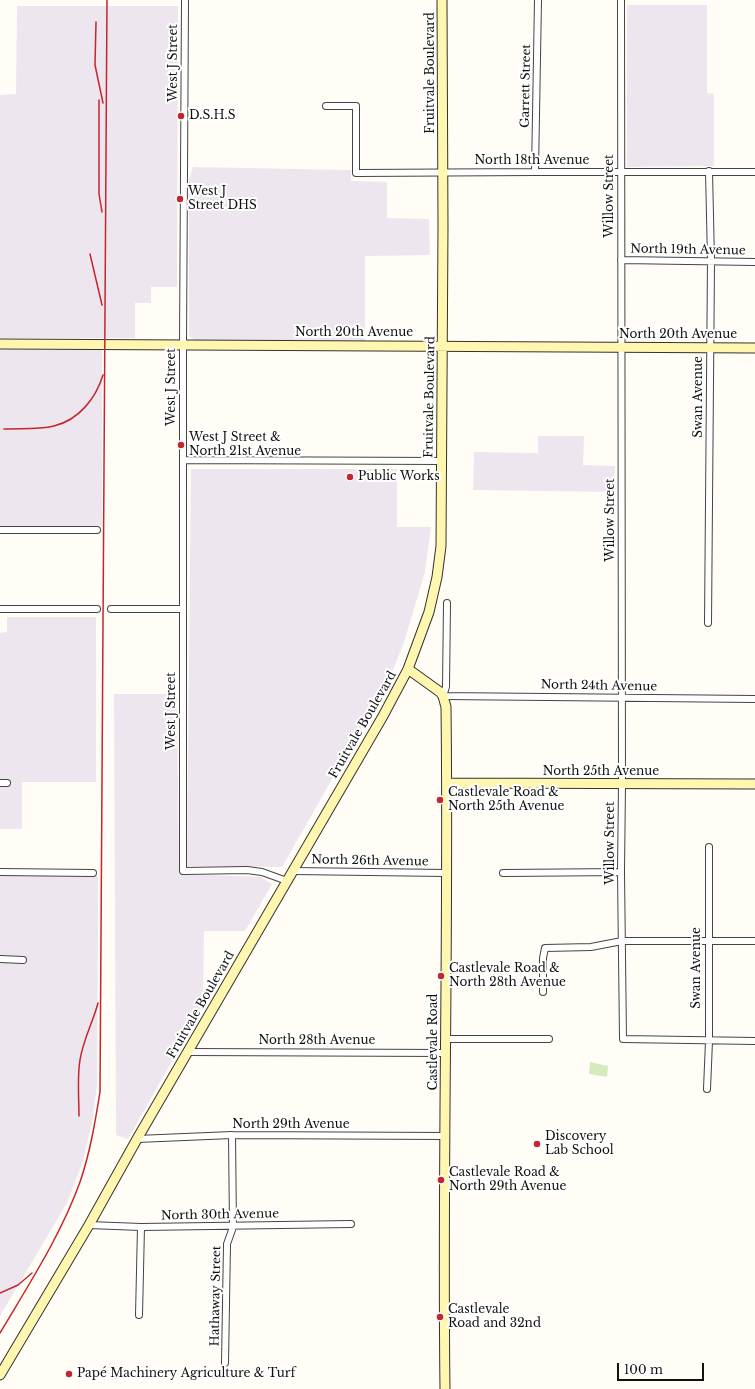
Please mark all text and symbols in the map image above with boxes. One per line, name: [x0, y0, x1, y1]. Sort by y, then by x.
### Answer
street label: Fruitvale Boulevard: [424, 12, 438, 134]
street label: West J Street: [167, 24, 181, 102]
street label: Garrett Street: [518, 44, 534, 128]
place label: D.S.H.S: [189, 109, 235, 123]
marker: D.S.H.S: [176, 111, 186, 121]
street label: North 18th Avenue: [475, 154, 589, 168]
street label: Willow Street: [603, 154, 617, 238]
place label: West J Street DHS: [188, 185, 257, 213]
marker: West J Street DHS: [175, 194, 185, 204]
street label: North 19th Avenue: [630, 242, 746, 258]
street label: North 20th Avenue: [295, 326, 413, 340]
street label: North 20th Avenue: [619, 328, 737, 342]
street label: Fruitvale Boulevard: [422, 336, 438, 458]
street label: West J Street: [165, 348, 179, 426]
street label: Swan Avenue: [692, 356, 706, 438]
place label: West J Street & North 21st Avenue: [189, 431, 301, 459]
marker: West J Street & North 21st Avenue: [176, 440, 186, 450]
place label: Public Works: [358, 470, 440, 484]
marker: Public Works: [345, 472, 355, 482]
street label: Willow Street: [604, 478, 618, 562]
street label: Fruitvale Boulevard: [326, 669, 400, 781]
street label: West J Street: [165, 672, 179, 750]
street label: North 24th Avenue: [541, 678, 657, 694]
street label: North 25th Avenue: [543, 765, 659, 779]
place label: Castlevale Road & North 25th Avenue: [448, 786, 564, 814]
marker: Castlevale Road & North 25th Avenue: [435, 795, 445, 805]
street label: Willow Street: [604, 801, 618, 885]
street label: North 26th Avenue: [311, 853, 429, 869]
street label: Swan Avenue: [690, 927, 704, 1009]
street label: Fruitvale Boulevard: [164, 949, 238, 1061]
place label: Castlevale Road & North 28th Avenue: [449, 962, 566, 990]
marker: Castlevale Road & North 28th Avenue: [436, 971, 446, 981]
street label: Castlevale Road: [427, 994, 441, 1090]
street label: North 28th Avenue: [259, 1034, 375, 1048]
street label: North 29th Avenue: [232, 1118, 350, 1132]
place label: Discovery Lab School: [545, 1130, 614, 1158]
marker: Discovery Lab School: [532, 1139, 542, 1149]
place label: Castlevale Road & North 29th Avenue: [449, 1166, 566, 1194]
marker: Castlevale Road & North 29th Avenue: [436, 1175, 446, 1185]
street label: North 30th Avenue: [161, 1207, 279, 1223]
street label: Hathaway Street: [208, 1246, 224, 1346]
place label: Castlevale Road and 32nd: [448, 1303, 541, 1331]
marker: Castlevale Road and 32nd: [435, 1312, 445, 1322]
scale bar: [619, 1355, 706, 1381]
text: 100 m: [624, 1362, 663, 1377]
place label: Papé Machinery Agriculture & Turf: [77, 1367, 295, 1381]
marker: Papé Machinery Agriculture & Turf: [64, 1369, 74, 1379]

